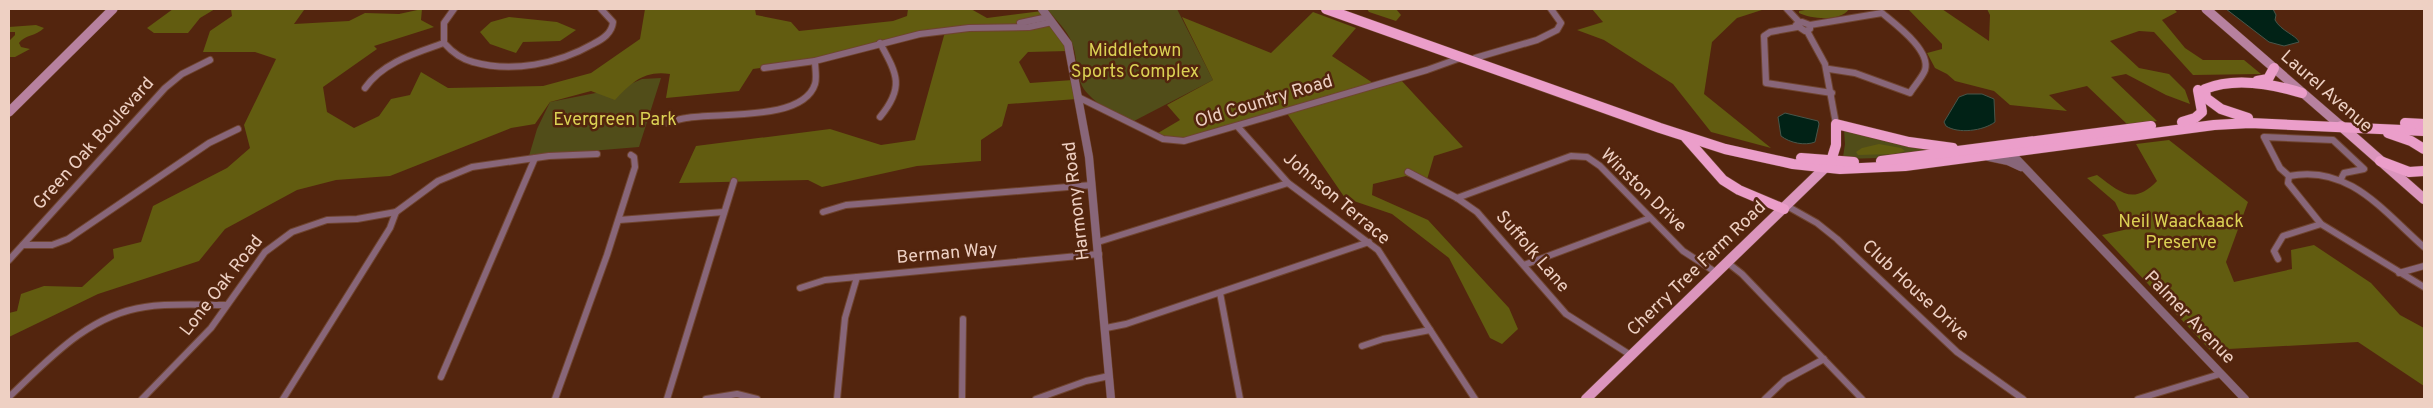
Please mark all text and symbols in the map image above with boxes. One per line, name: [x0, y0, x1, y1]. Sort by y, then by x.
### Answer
park label: Middletown Sports Complex: [1071, 40, 1199, 84]
street label: Laurel Avenue: [2275, 46, 2377, 138]
street label: Old Country Road: [1192, 70, 1336, 134]
street label: Green Oak Boulevard: [28, 73, 160, 215]
park label: Evergreen Park: [553, 109, 677, 132]
street label: Harmony Road: [1058, 140, 1096, 262]
street label: Winston Drive: [1595, 144, 1691, 238]
street label: Johnson Terrace: [1278, 147, 1394, 251]
street label: Cherry Tree Farm Road: [1623, 197, 1771, 341]
street label: Suffolk Lane: [1490, 206, 1574, 298]
park label: Neil Waackaack Preserve: [2118, 211, 2244, 255]
street label: Lone Oak Road: [175, 231, 269, 341]
street label: Club House Drive: [1857, 235, 1973, 347]
street label: Berman Way: [895, 238, 999, 270]
street label: Palmer Avenue: [2139, 266, 2239, 370]

